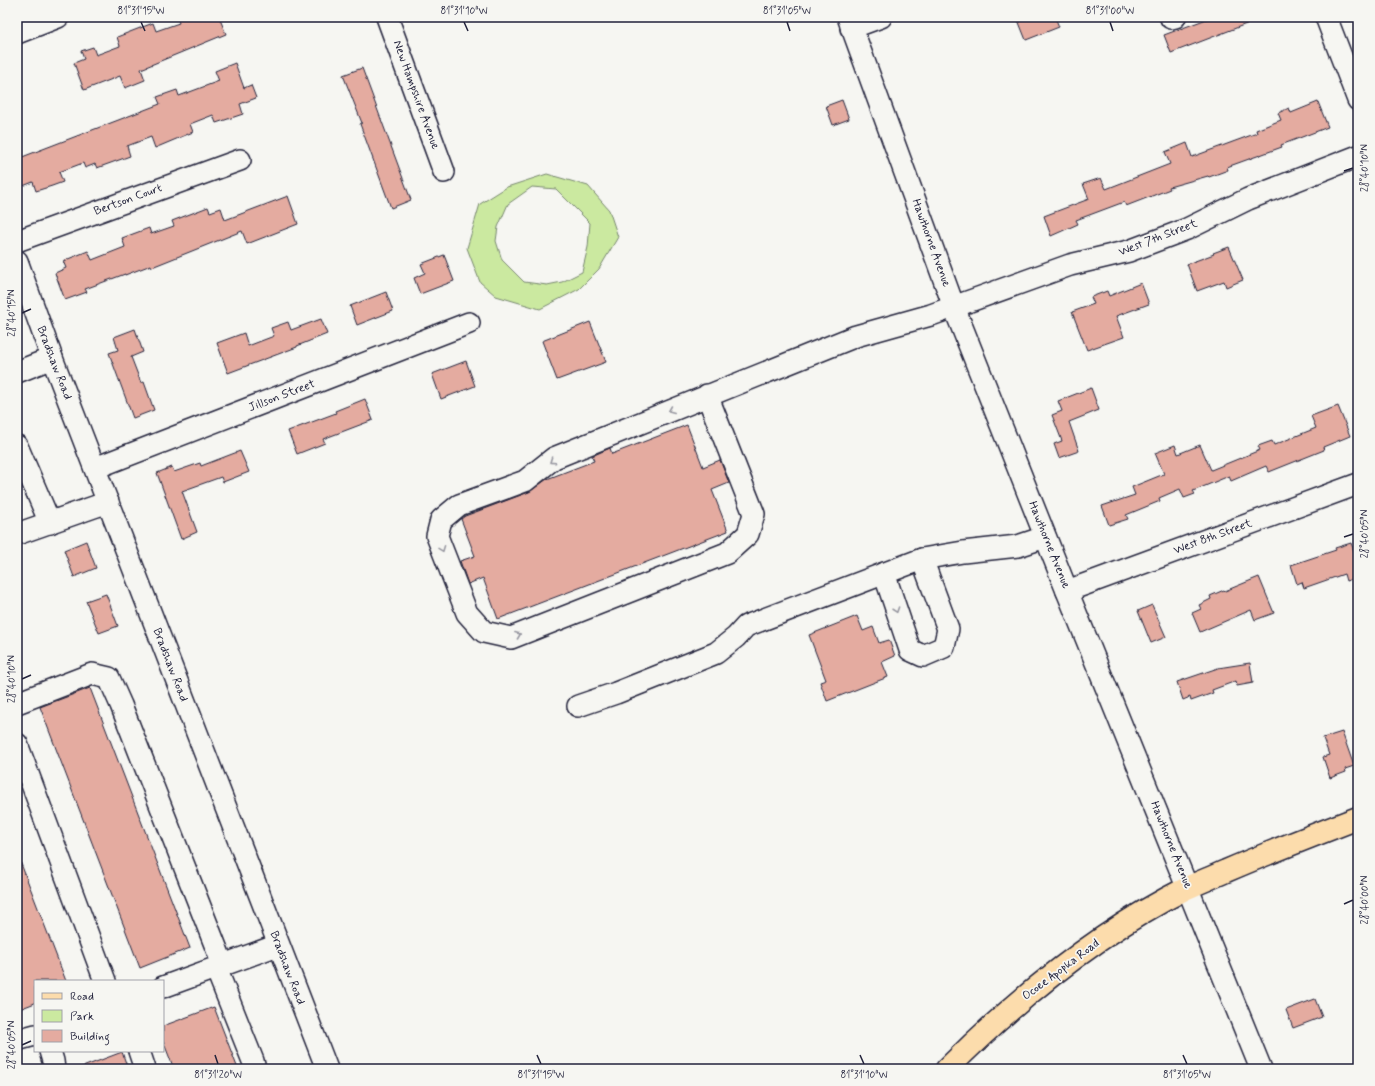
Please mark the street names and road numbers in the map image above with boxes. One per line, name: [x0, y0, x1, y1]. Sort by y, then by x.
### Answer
street label: New Hampshire Avenue: [389, 38, 443, 152]
street label: Bertson Court: [92, 180, 165, 220]
street label: Hawthorne Avenue: [908, 197, 955, 290]
street label: West 7th Street: [1116, 216, 1200, 260]
street label: Bradshaw Road: [33, 324, 75, 402]
street label: Jillson Street: [246, 376, 318, 416]
street label: Hawthorne Avenue: [1024, 499, 1074, 591]
street label: West 8th Street: [1172, 515, 1254, 559]
street label: Bradshaw Road: [149, 626, 191, 704]
street label: Hawthorne Avenue: [1146, 799, 1196, 891]
street label: Bradshaw Road: [266, 929, 308, 1007]
street label: Ocoee Apopka Road: [1019, 936, 1103, 1004]

